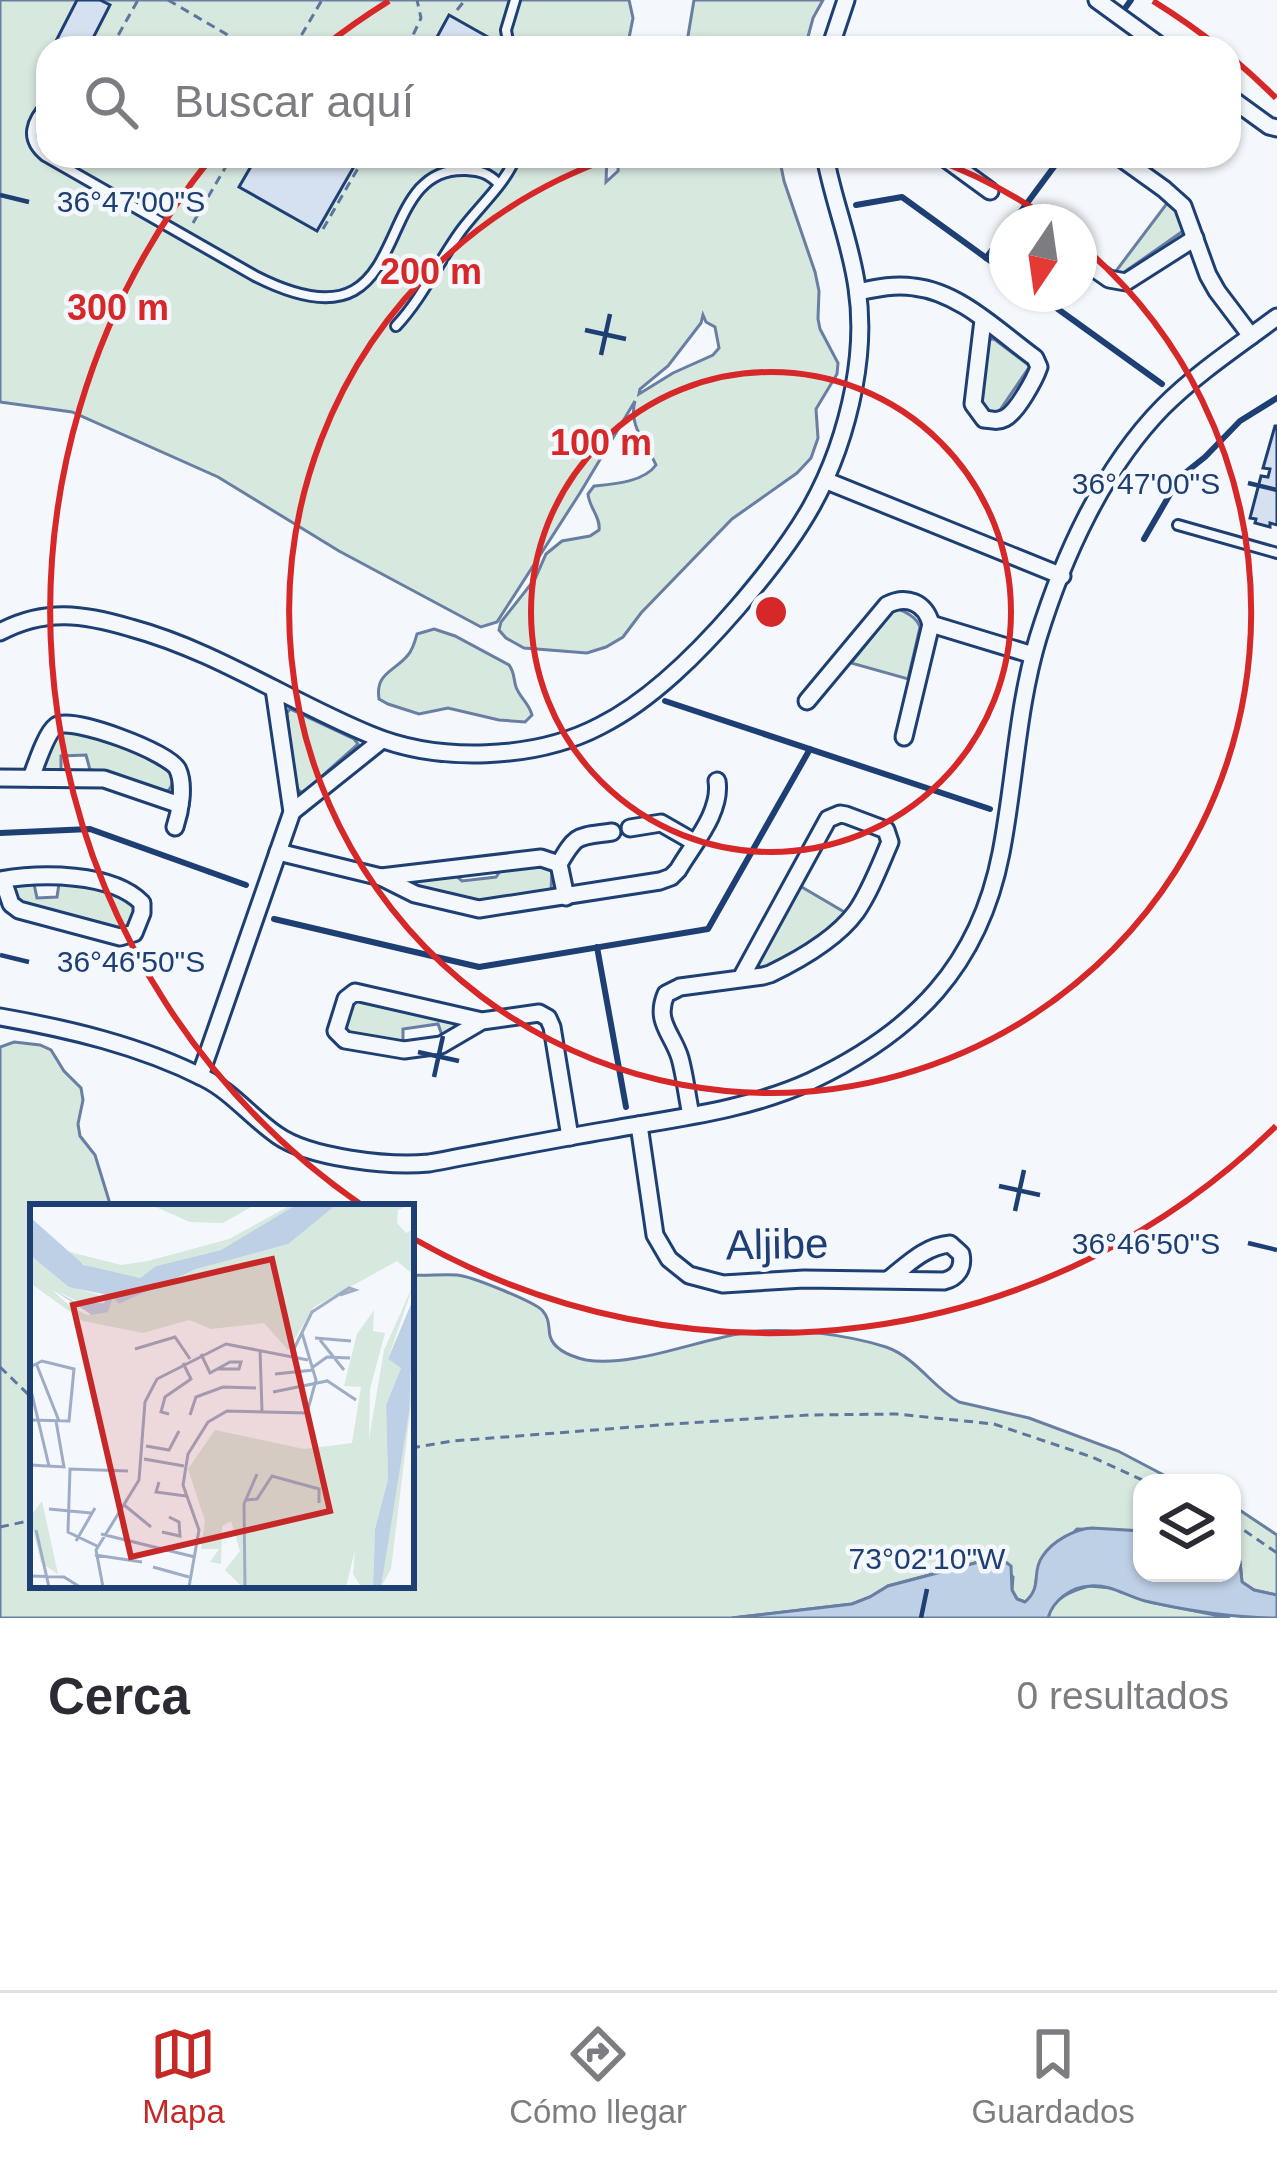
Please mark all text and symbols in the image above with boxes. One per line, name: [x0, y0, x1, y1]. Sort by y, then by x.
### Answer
search box: [36, 36, 1241, 168]
icon: search: [78, 69, 144, 135]
text: Buscar aquí: [174, 76, 414, 127]
text: 36°47'00"S: [57, 185, 205, 218]
north arrow: [989, 204, 1097, 312]
text: 200 m: [380, 251, 482, 292]
text: 300 m: [67, 287, 169, 328]
text: 100 m: [550, 422, 652, 463]
text: 36°47'00"S: [1072, 467, 1220, 500]
centre of rings: [750, 591, 792, 633]
text: 36°46'50"S: [57, 945, 205, 978]
inset map: [30, 1204, 414, 1588]
street label: Aljibe: [725, 1220, 829, 1268]
text: 36°46'50"S: [1072, 1227, 1220, 1260]
map controls: [1133, 1474, 1241, 1582]
button: layers: [1133, 1474, 1241, 1582]
text: 73°02'10"W: [849, 1542, 1006, 1575]
text: Cerca: [48, 1668, 190, 1725]
text: 0 resultados: [1017, 1674, 1229, 1717]
tab: Mapa: [142, 2021, 225, 2131]
tab: Cómo llegar: [509, 2021, 687, 2131]
tab: Guardados: [972, 2021, 1135, 2131]

